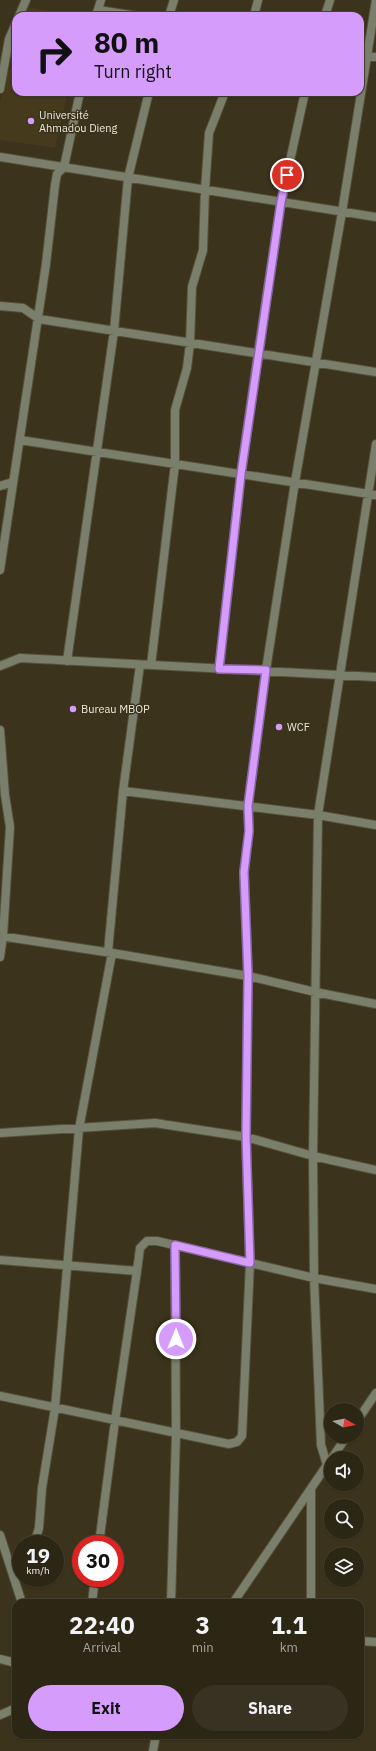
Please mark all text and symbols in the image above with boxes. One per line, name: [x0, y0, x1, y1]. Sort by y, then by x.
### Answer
text: 80 m: [94, 24, 159, 61]
icon: right: [28, 28, 80, 80]
text: Turn right: [94, 60, 172, 83]
place label: Université Ahmadou Dieng: [39, 108, 118, 135]
marker: Université Ahmadou Dieng: [26, 116, 36, 126]
pin: [270, 158, 304, 192]
icon: arrive: [276, 164, 298, 186]
place label: Bureau MBOP: [81, 702, 150, 716]
marker: Bureau MBOP: [68, 704, 78, 714]
place label: WCF: [287, 720, 310, 734]
marker: WCF: [274, 722, 284, 732]
position arrow: [155, 1318, 197, 1360]
north arrow: [324, 1403, 364, 1443]
map controls: [324, 1403, 364, 1587]
button: sound: [324, 1451, 364, 1491]
button: search: [324, 1499, 364, 1539]
speed limit sign: 30: [72, 1535, 124, 1587]
text: 19: [26, 1542, 50, 1569]
button: layers: [324, 1547, 364, 1587]
text: km/h: [26, 1564, 50, 1577]
text: 22:40: [69, 1609, 135, 1641]
text: 3: [195, 1609, 210, 1641]
text: 1.1: [271, 1609, 307, 1641]
text: Arrival: [83, 1639, 121, 1656]
text: min: [192, 1639, 214, 1656]
text: km: [280, 1639, 298, 1656]
button: Exit: [28, 1685, 184, 1731]
button: Share: [192, 1685, 348, 1731]

